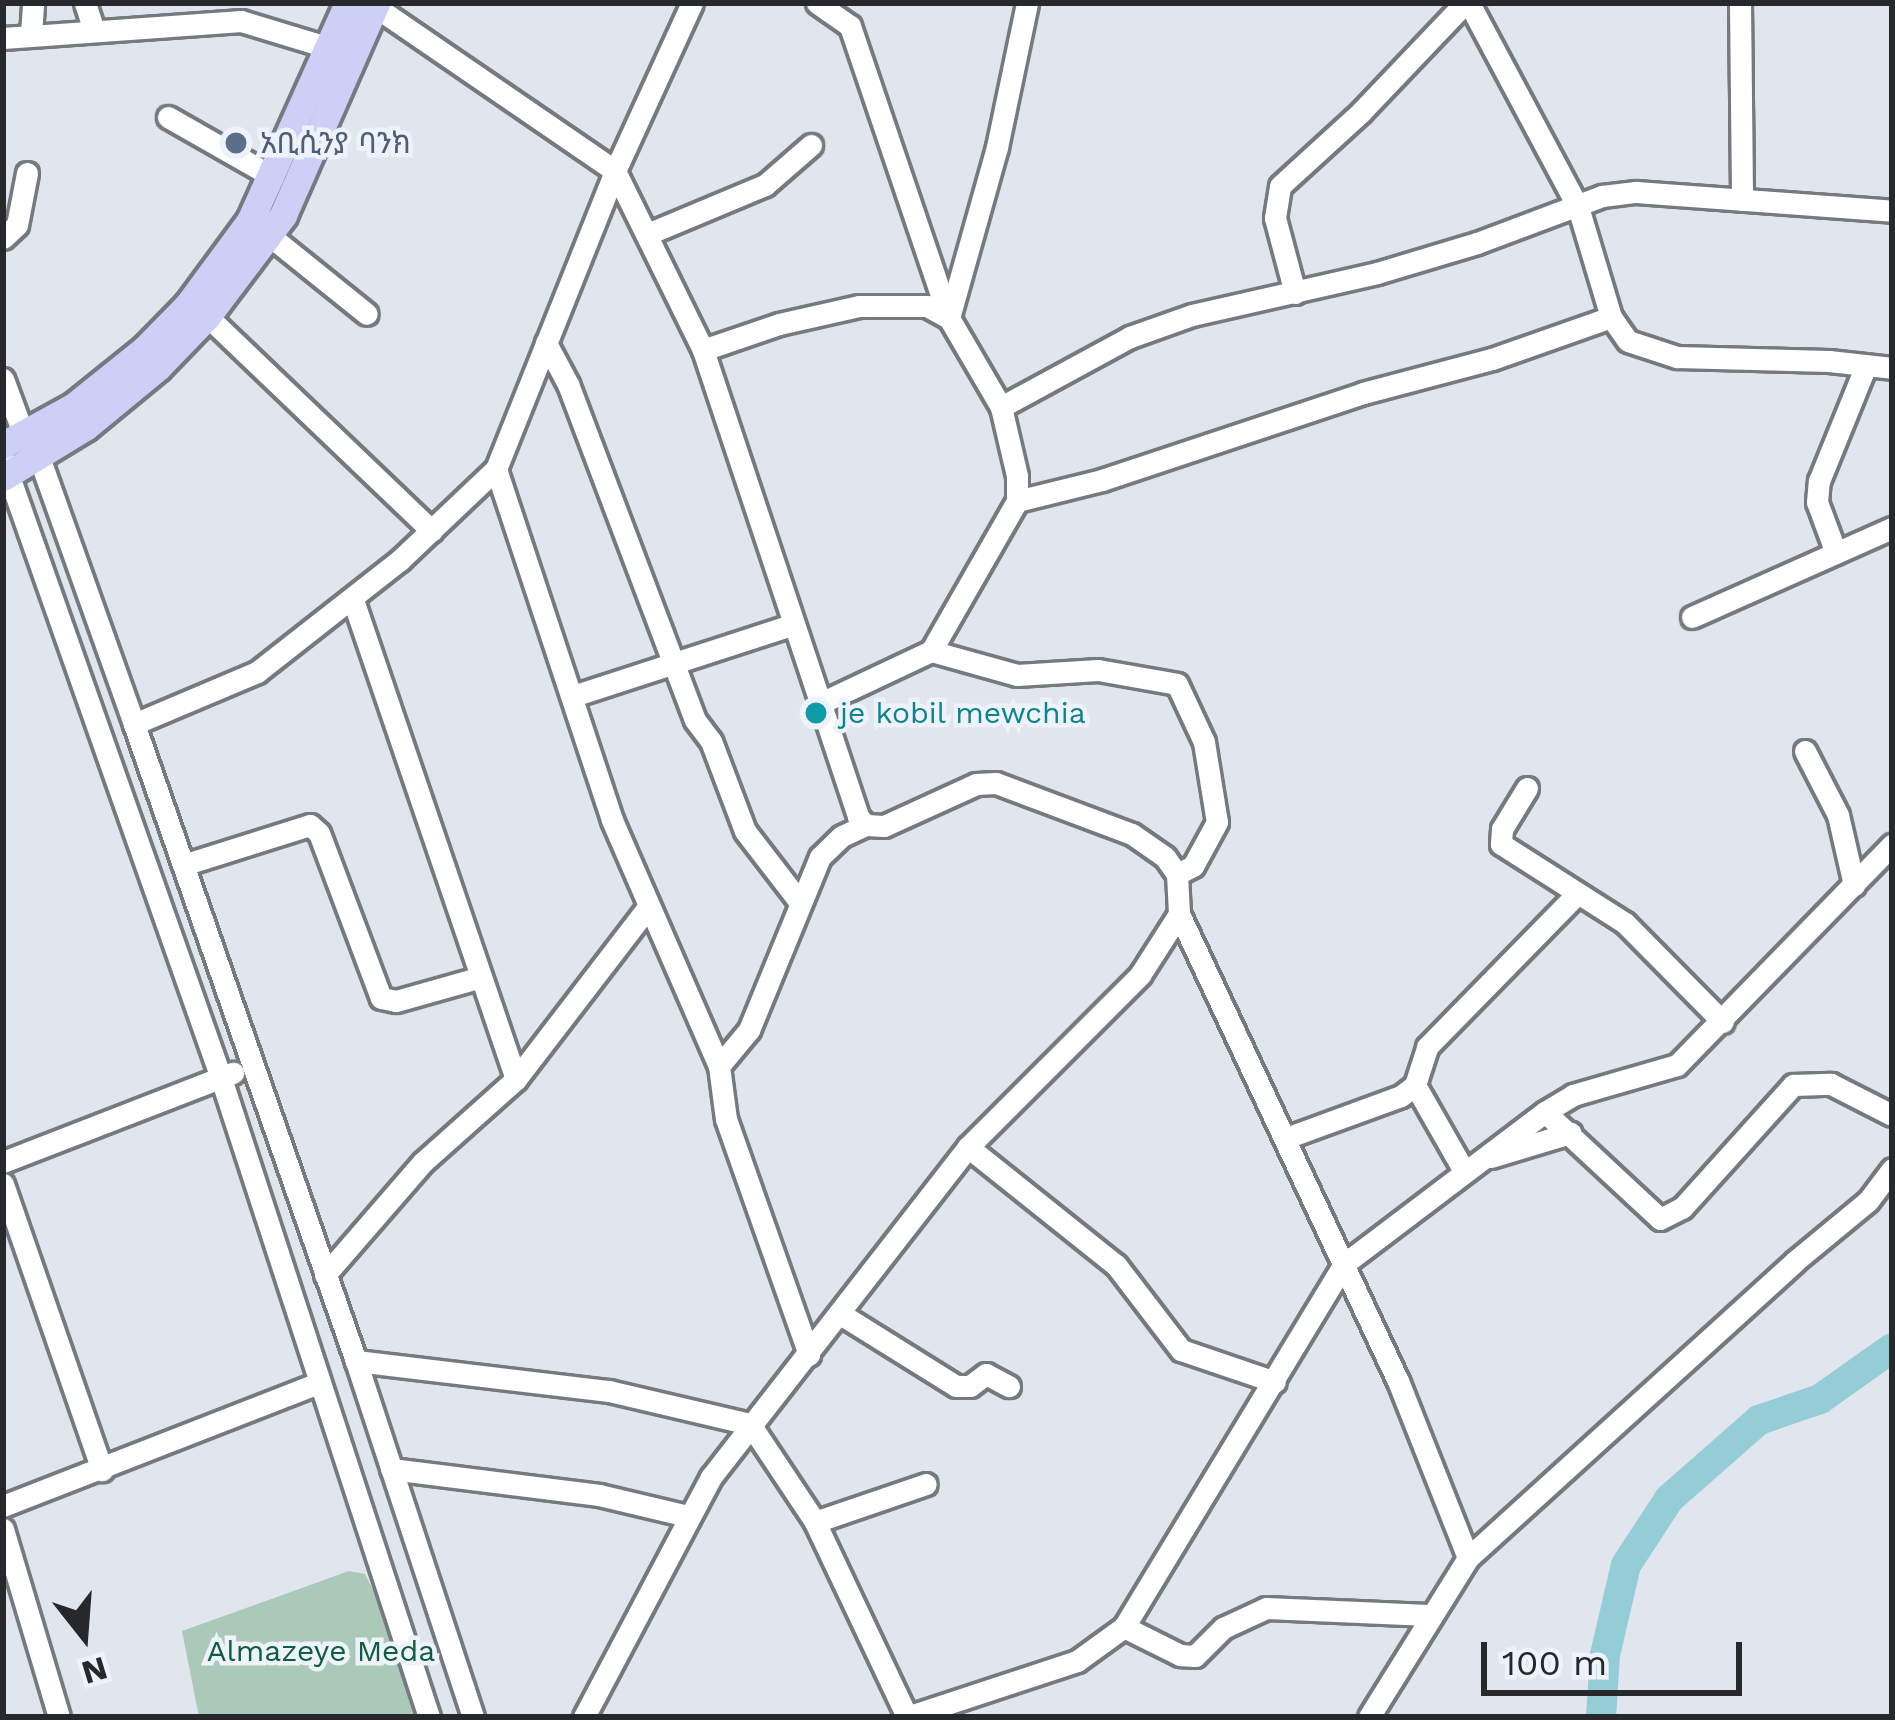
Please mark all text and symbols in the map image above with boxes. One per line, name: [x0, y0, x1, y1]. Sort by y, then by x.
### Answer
place label: አቢሲንያ ባንክ: [260, 125, 411, 161]
marker: አቢሲንያ ባንክ: [223, 130, 249, 156]
place label: je kobil mewchia: [840, 695, 1087, 731]
marker: je kobil mewchia: [803, 700, 829, 726]
north arrow: [24, 1576, 144, 1696]
scale bar: [1487, 1618, 1748, 1692]
park label: Almazeye Meda: [207, 1633, 435, 1669]
text: 100 m: [1502, 1642, 1607, 1684]
text: N: [77, 1649, 112, 1693]

